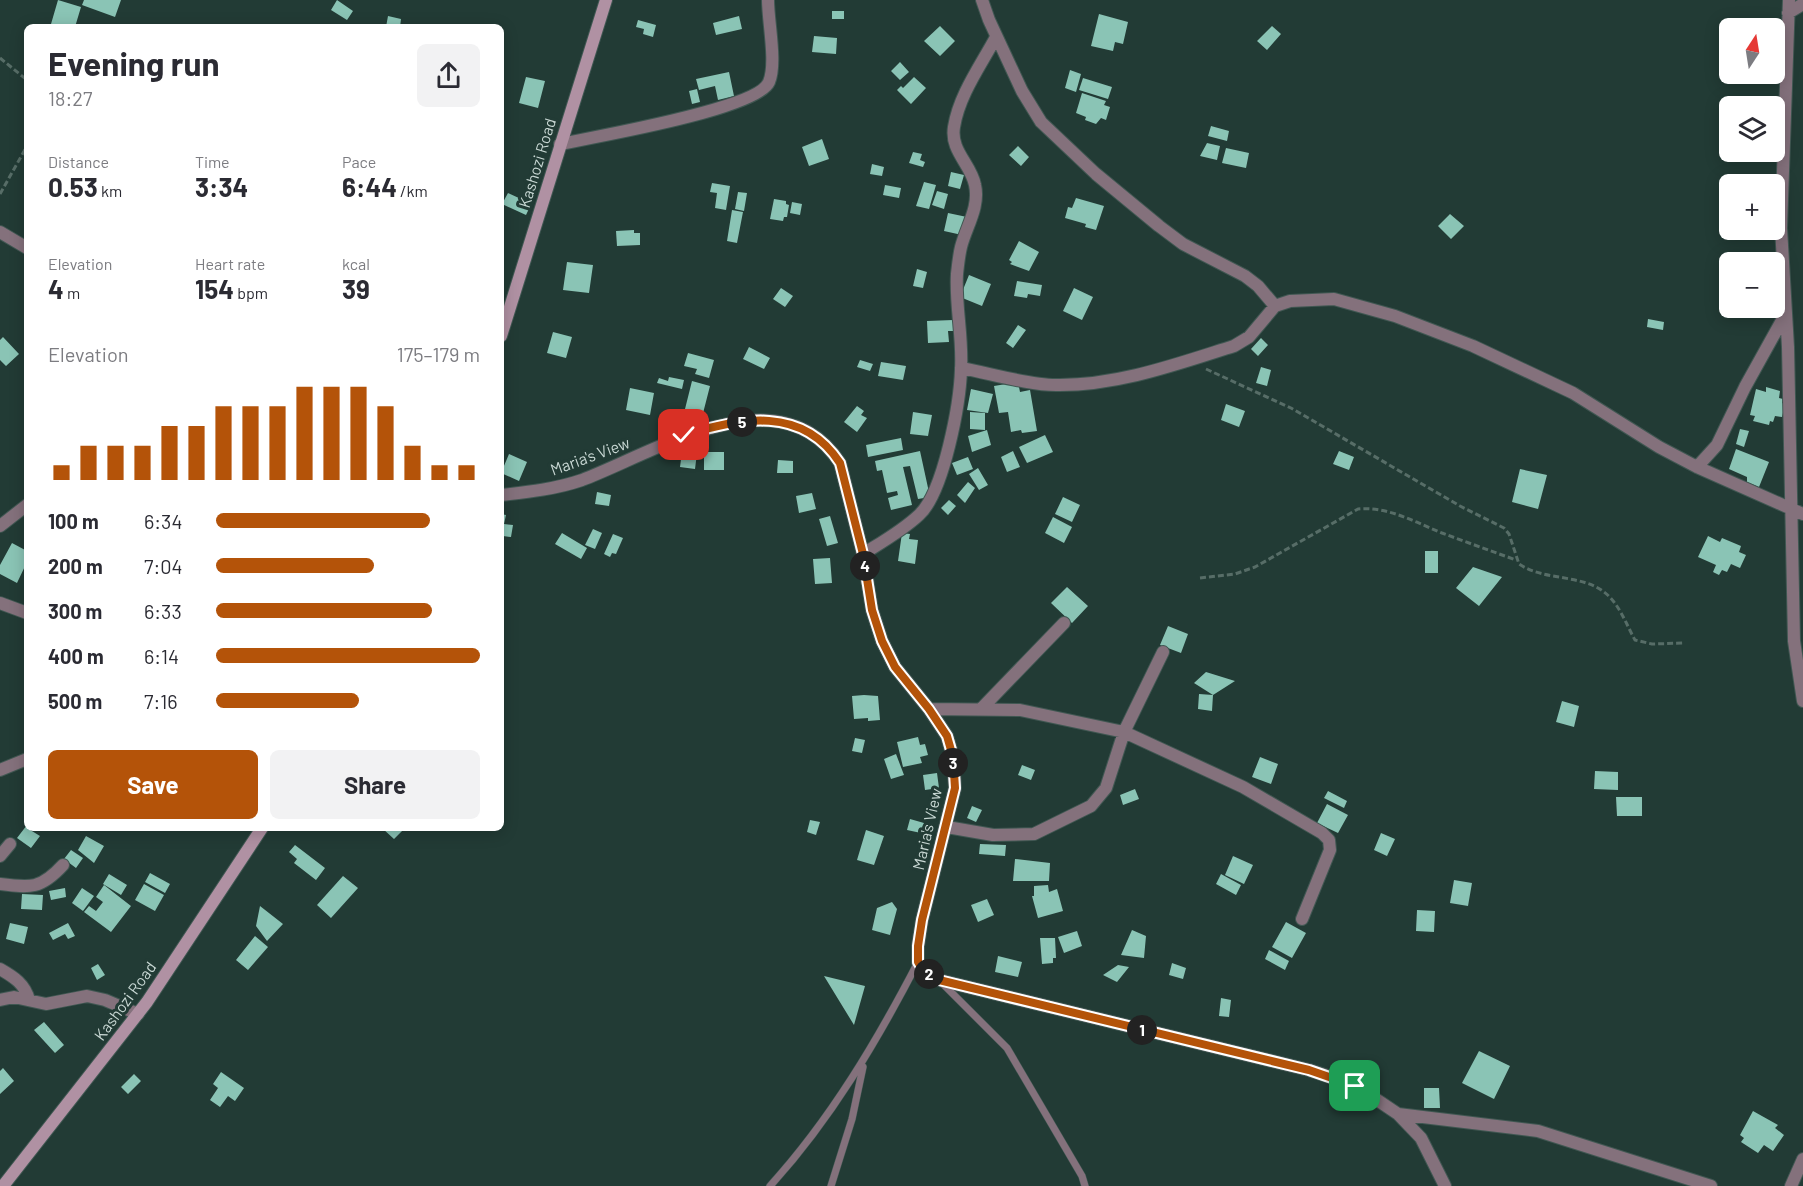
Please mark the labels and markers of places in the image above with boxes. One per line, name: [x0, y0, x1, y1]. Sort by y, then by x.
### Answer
pin: 5: [727, 407, 757, 437]
pin: [658, 409, 709, 460]
pin: 4: [850, 551, 880, 581]
pin: 3: [938, 748, 968, 778]
pin: 2: [914, 959, 944, 989]
pin: 1: [1127, 1015, 1157, 1045]
pin: [1329, 1060, 1380, 1111]

